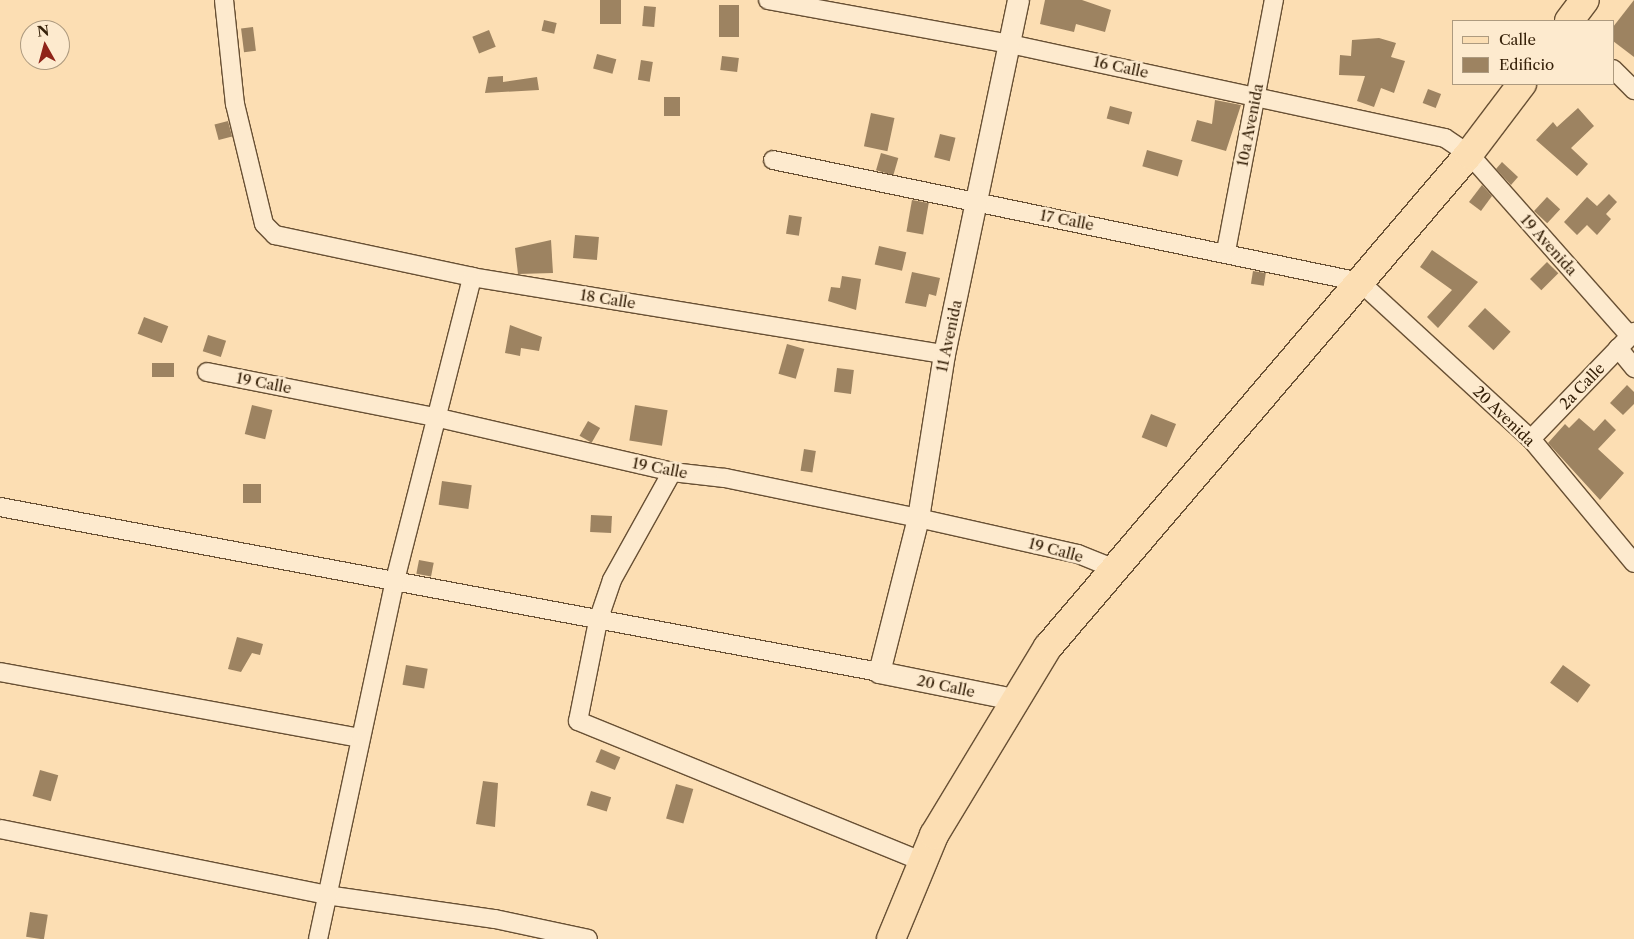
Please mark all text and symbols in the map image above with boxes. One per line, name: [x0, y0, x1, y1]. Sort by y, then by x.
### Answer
north arrow: [20, 20, 70, 70]
legend: [1452, 20, 1614, 85]
text: N: [36, 21, 50, 41]
text: Calle: [1499, 30, 1536, 49]
street label: 16 Calle: [1092, 52, 1150, 82]
text: Edificio: [1499, 55, 1554, 74]
street label: 10a Avenida: [1233, 82, 1267, 168]
street label: 17 Calle: [1039, 206, 1095, 234]
street label: 19 Avenida: [1517, 211, 1581, 279]
street label: 18 Calle: [579, 286, 637, 312]
street label: 11 Avenida: [933, 298, 965, 374]
street label: 2a Calle: [1556, 359, 1608, 413]
street label: 19 Calle: [235, 369, 293, 397]
street label: 20 Avenida: [1469, 382, 1539, 450]
street label: 19 Calle: [631, 454, 689, 482]
street label: 19 Calle: [1027, 534, 1085, 566]
street label: 20 Calle: [915, 671, 977, 701]

